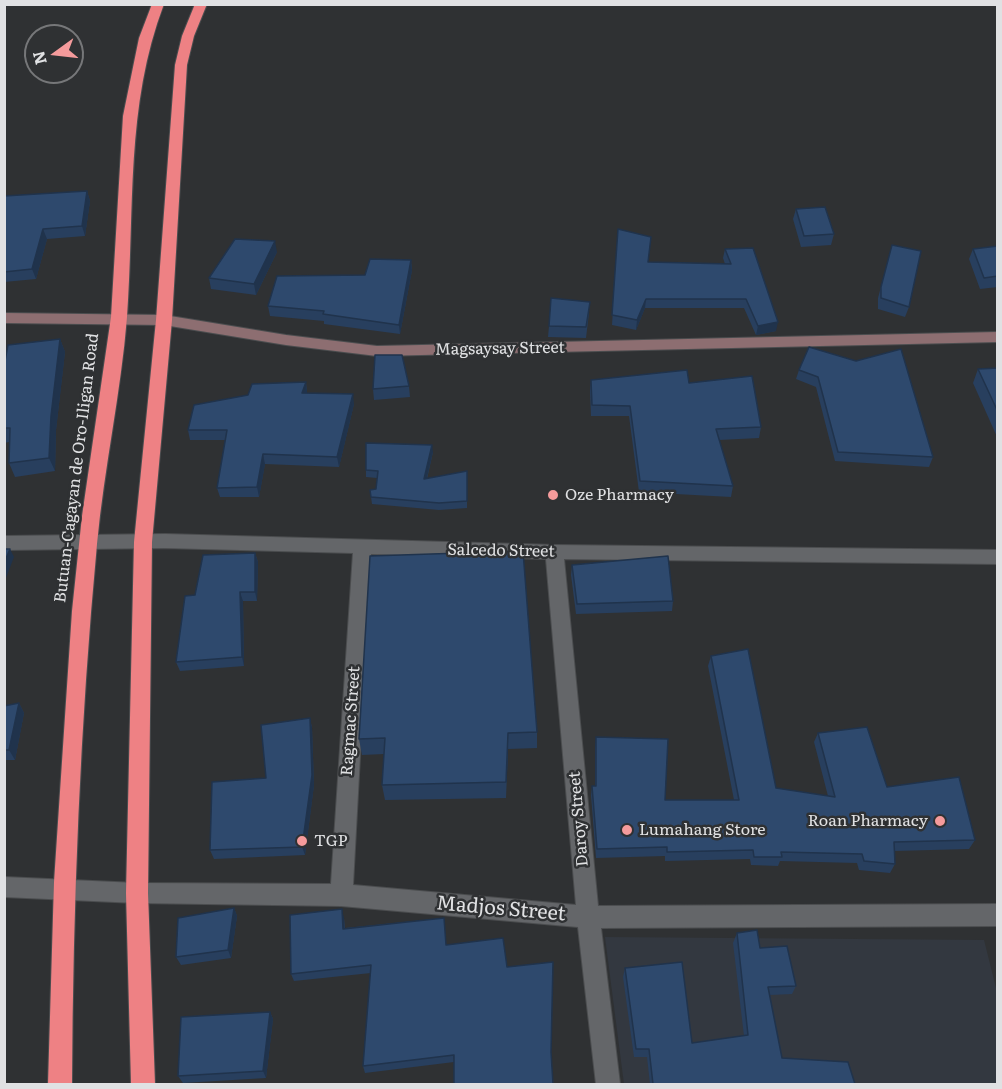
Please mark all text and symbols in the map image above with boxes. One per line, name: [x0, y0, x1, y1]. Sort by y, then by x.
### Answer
north arrow: [24, 24, 84, 84]
text: N: [25, 49, 52, 68]
street label: Butuan-Cagayan de Oro-Iligan Road: [51, 332, 103, 604]
street label: Magsaysay Street: [435, 338, 565, 360]
place label: Oze Pharmacy: [565, 485, 674, 505]
marker: Oze Pharmacy: [546, 488, 560, 502]
street label: Salcedo Street: [447, 540, 555, 562]
street label: Ragmac Street: [338, 666, 364, 776]
street label: Daroy Street: [565, 771, 593, 867]
place label: Roan Pharmacy: [808, 811, 928, 831]
marker: Roan Pharmacy: [933, 814, 947, 828]
place label: Lumahang Store: [639, 820, 766, 840]
marker: Lumahang Store: [620, 823, 634, 837]
place label: TGP: [314, 831, 347, 851]
marker: TGP: [295, 834, 309, 848]
street label: Madjos Street: [435, 891, 567, 927]

